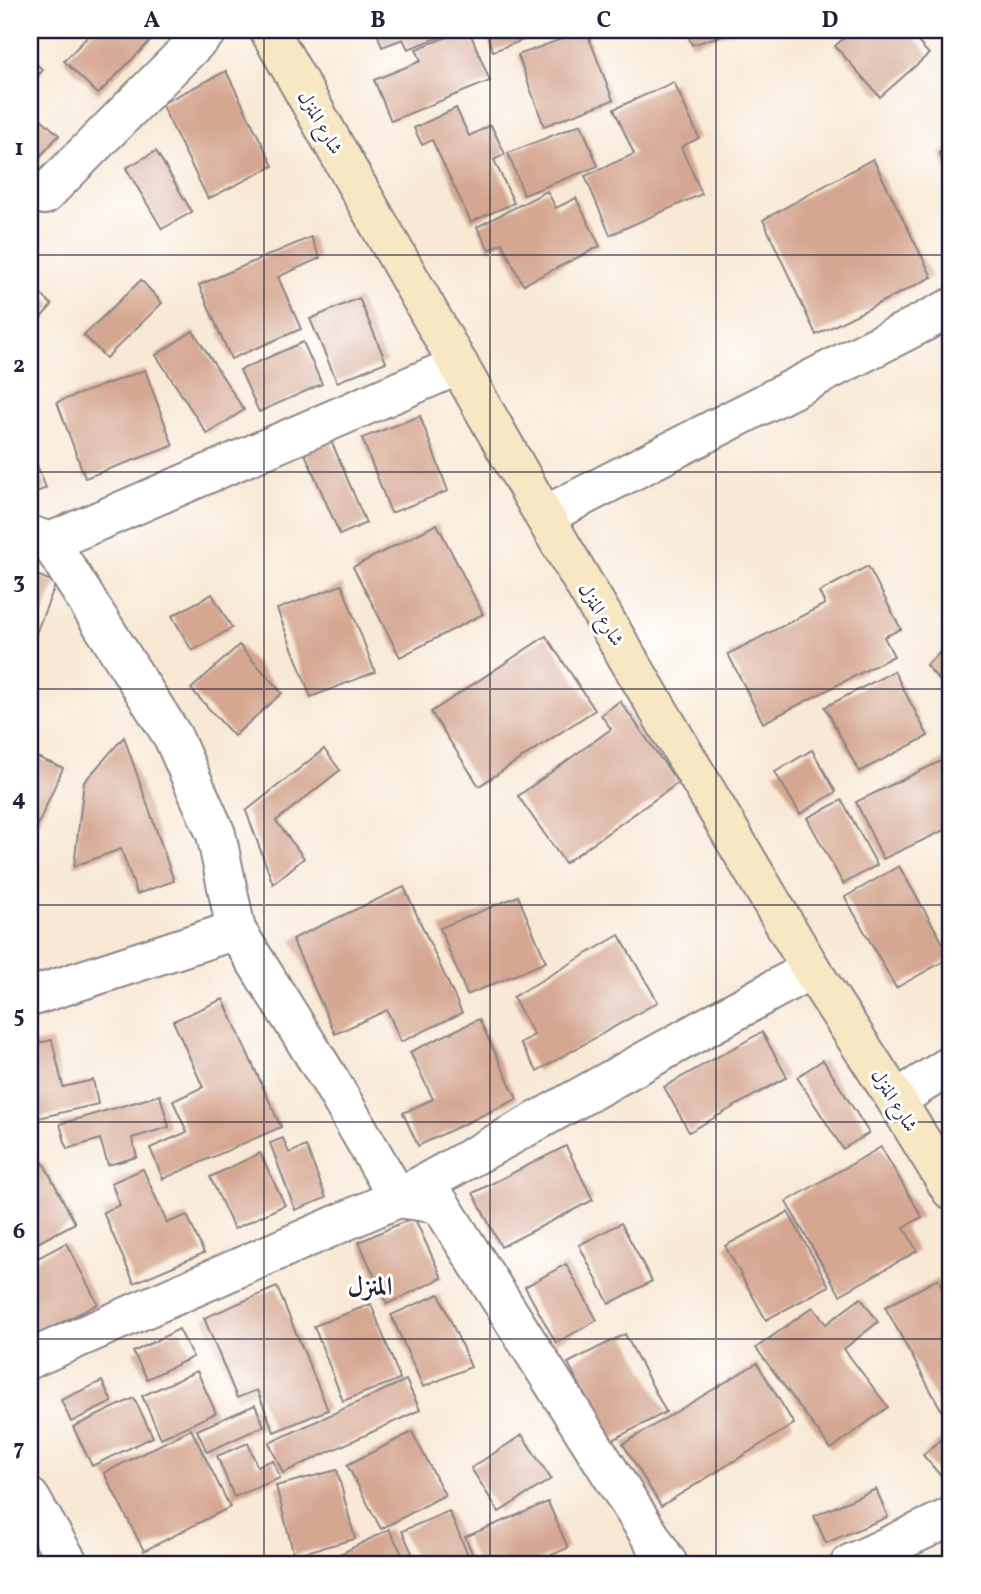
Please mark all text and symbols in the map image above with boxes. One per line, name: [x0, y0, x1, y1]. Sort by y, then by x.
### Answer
text: A: [144, 5, 160, 37]
text: B: [370, 5, 386, 37]
text: C: [597, 5, 611, 37]
text: D: [822, 5, 839, 37]
street label: شارع المنزل: [290, 86, 348, 160]
text: 1: [14, 133, 24, 165]
text: 2: [13, 350, 25, 382]
text: 3: [13, 566, 25, 598]
street label: شارع المنزل: [570, 579, 629, 652]
text: 4: [12, 783, 26, 815]
text: 5: [13, 1000, 25, 1032]
street label: شارع المنزل: [863, 1065, 923, 1138]
text: 6: [13, 1216, 25, 1248]
district label: المنزل: [348, 1270, 392, 1306]
text: 7: [14, 1433, 25, 1465]

